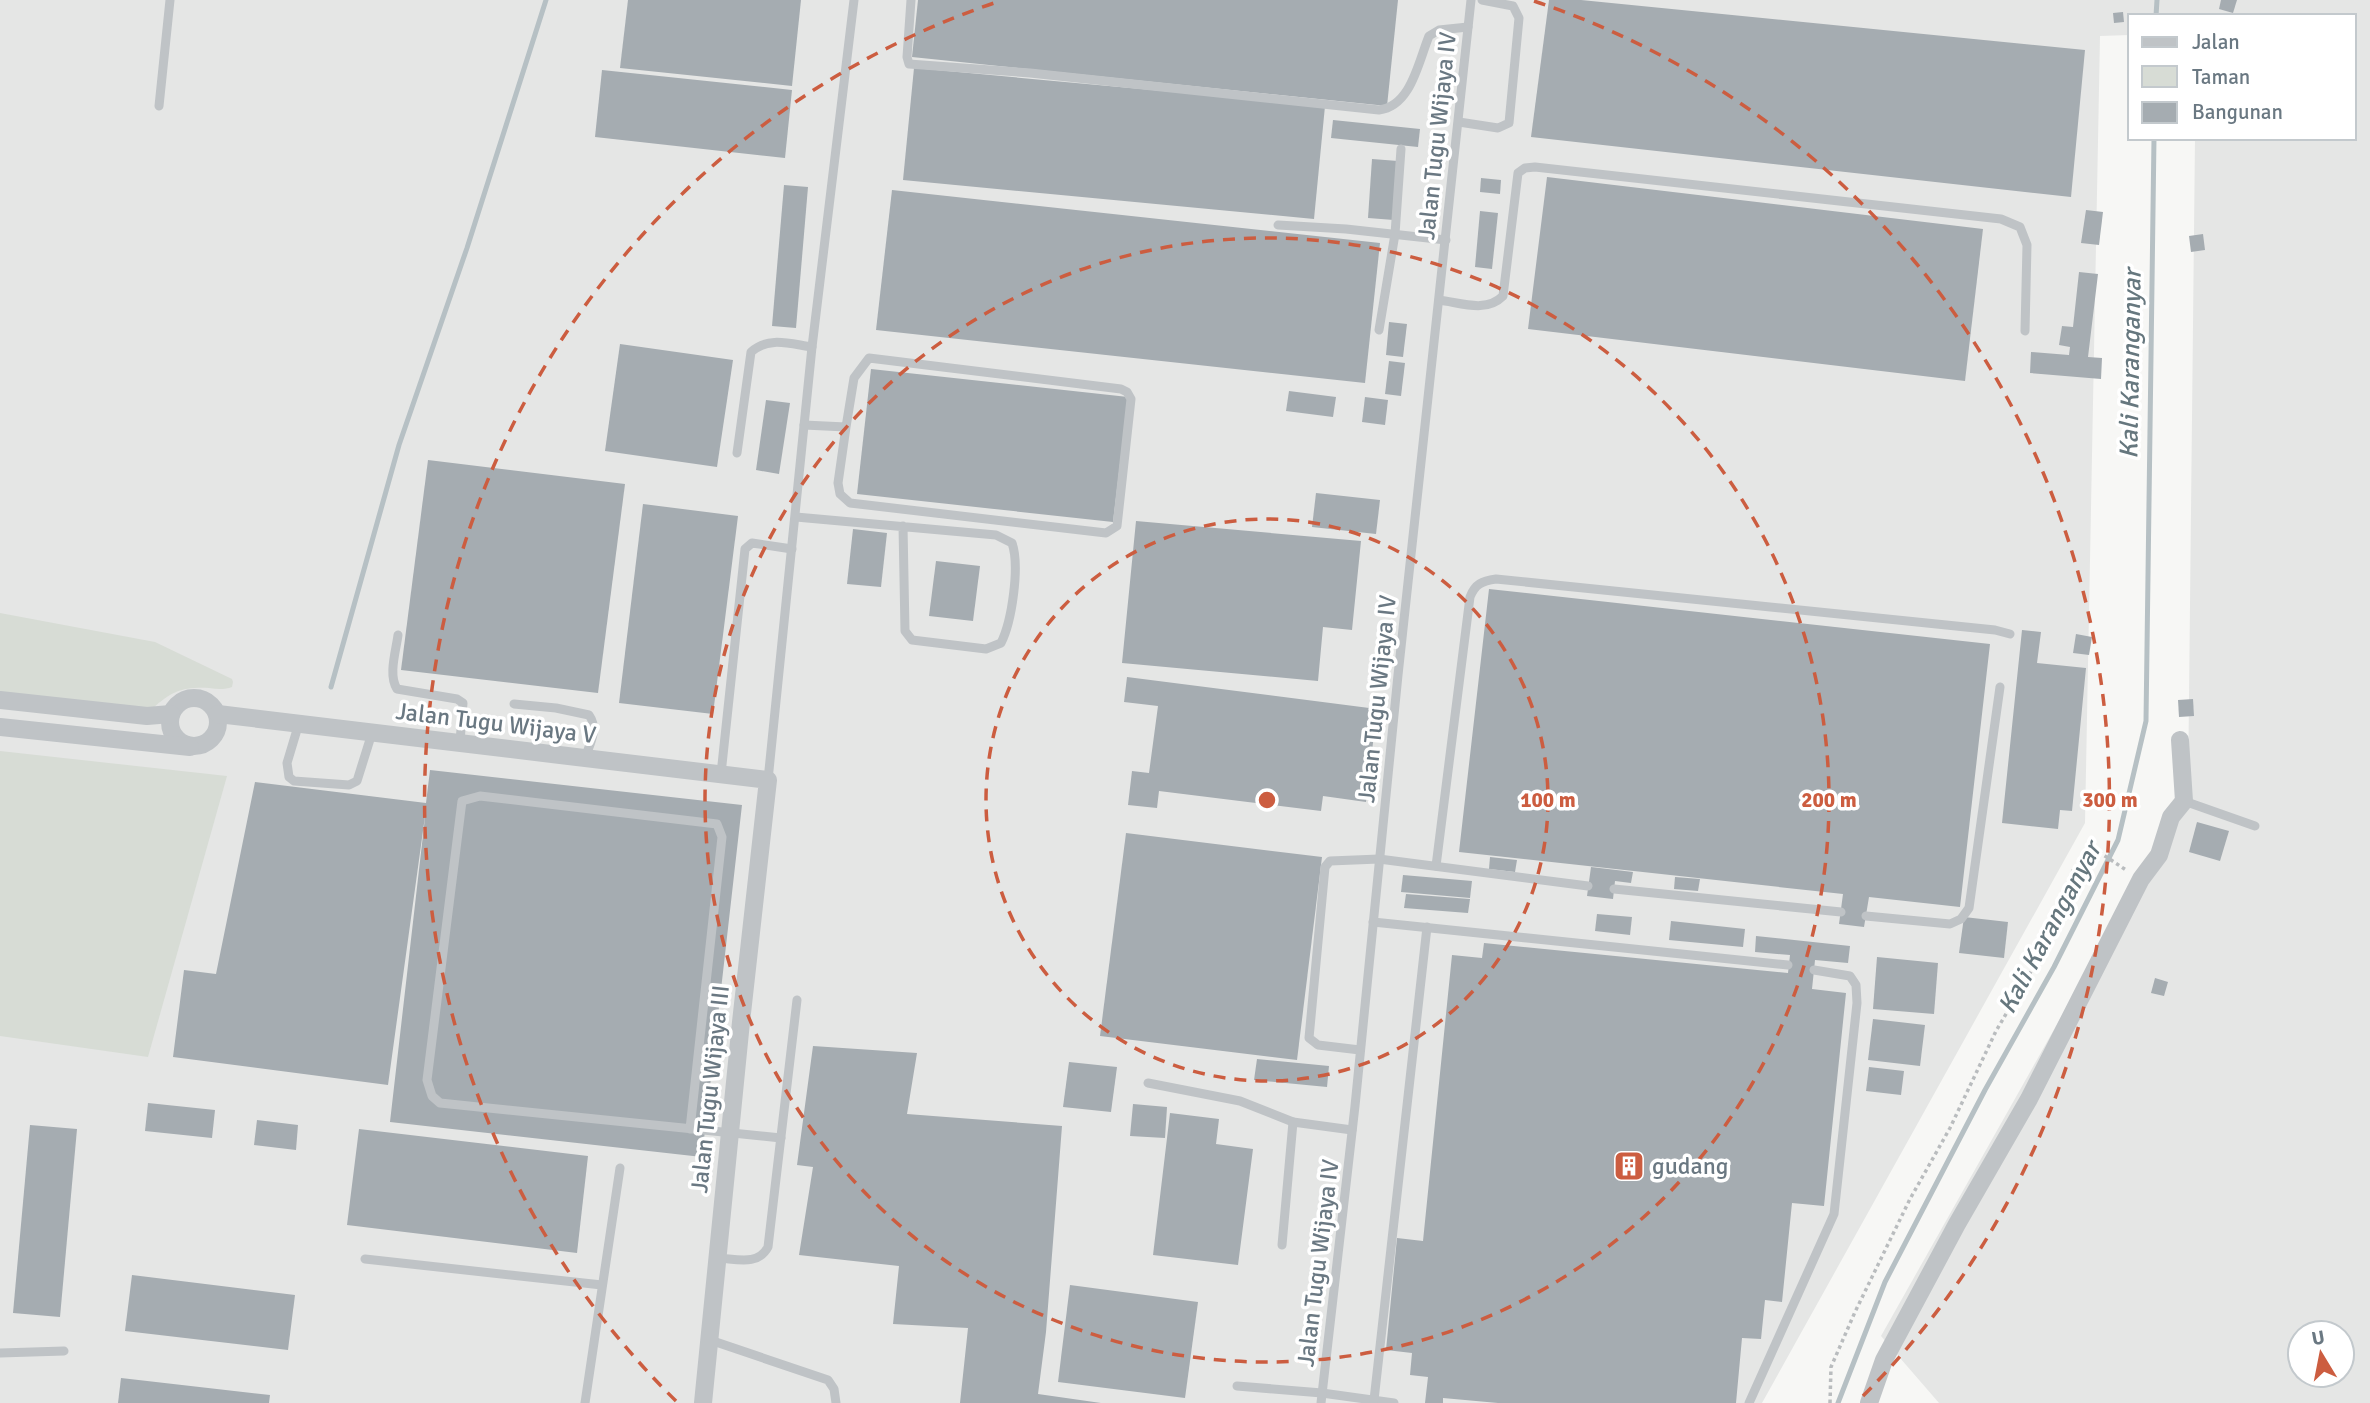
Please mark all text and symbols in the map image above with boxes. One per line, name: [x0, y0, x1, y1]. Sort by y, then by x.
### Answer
legend: [2128, 14, 2356, 140]
text: Jalan: [2192, 29, 2240, 55]
street label: Jalan Tugu Wijaya IV: [1411, 30, 1463, 241]
text: Taman: [2192, 64, 2250, 90]
text: Bangunan: [2192, 99, 2283, 125]
water label: Kali Karanganyar: [2113, 265, 2149, 459]
street label: Jalan Tugu Wijaya IV: [1351, 593, 1403, 804]
street label: Jalan Tugu Wijaya V: [394, 696, 598, 750]
text: 100 m: [1520, 787, 1576, 813]
text: 200 m: [1801, 787, 1857, 813]
text: 300 m: [2082, 787, 2138, 813]
centre of rings: [1255, 788, 1279, 812]
water label: Kali Karanganyar: [1991, 834, 2110, 1019]
street label: Jalan Tugu Wijaya III: [684, 984, 736, 1194]
building icon: gudang: [1612, 1149, 1646, 1183]
place label: gudang: [1652, 1151, 1728, 1181]
street label: Jalan Tugu Wijaya IV: [1290, 1157, 1346, 1368]
north arrow: [2286, 1319, 2356, 1389]
text: U: [2310, 1325, 2327, 1351]

